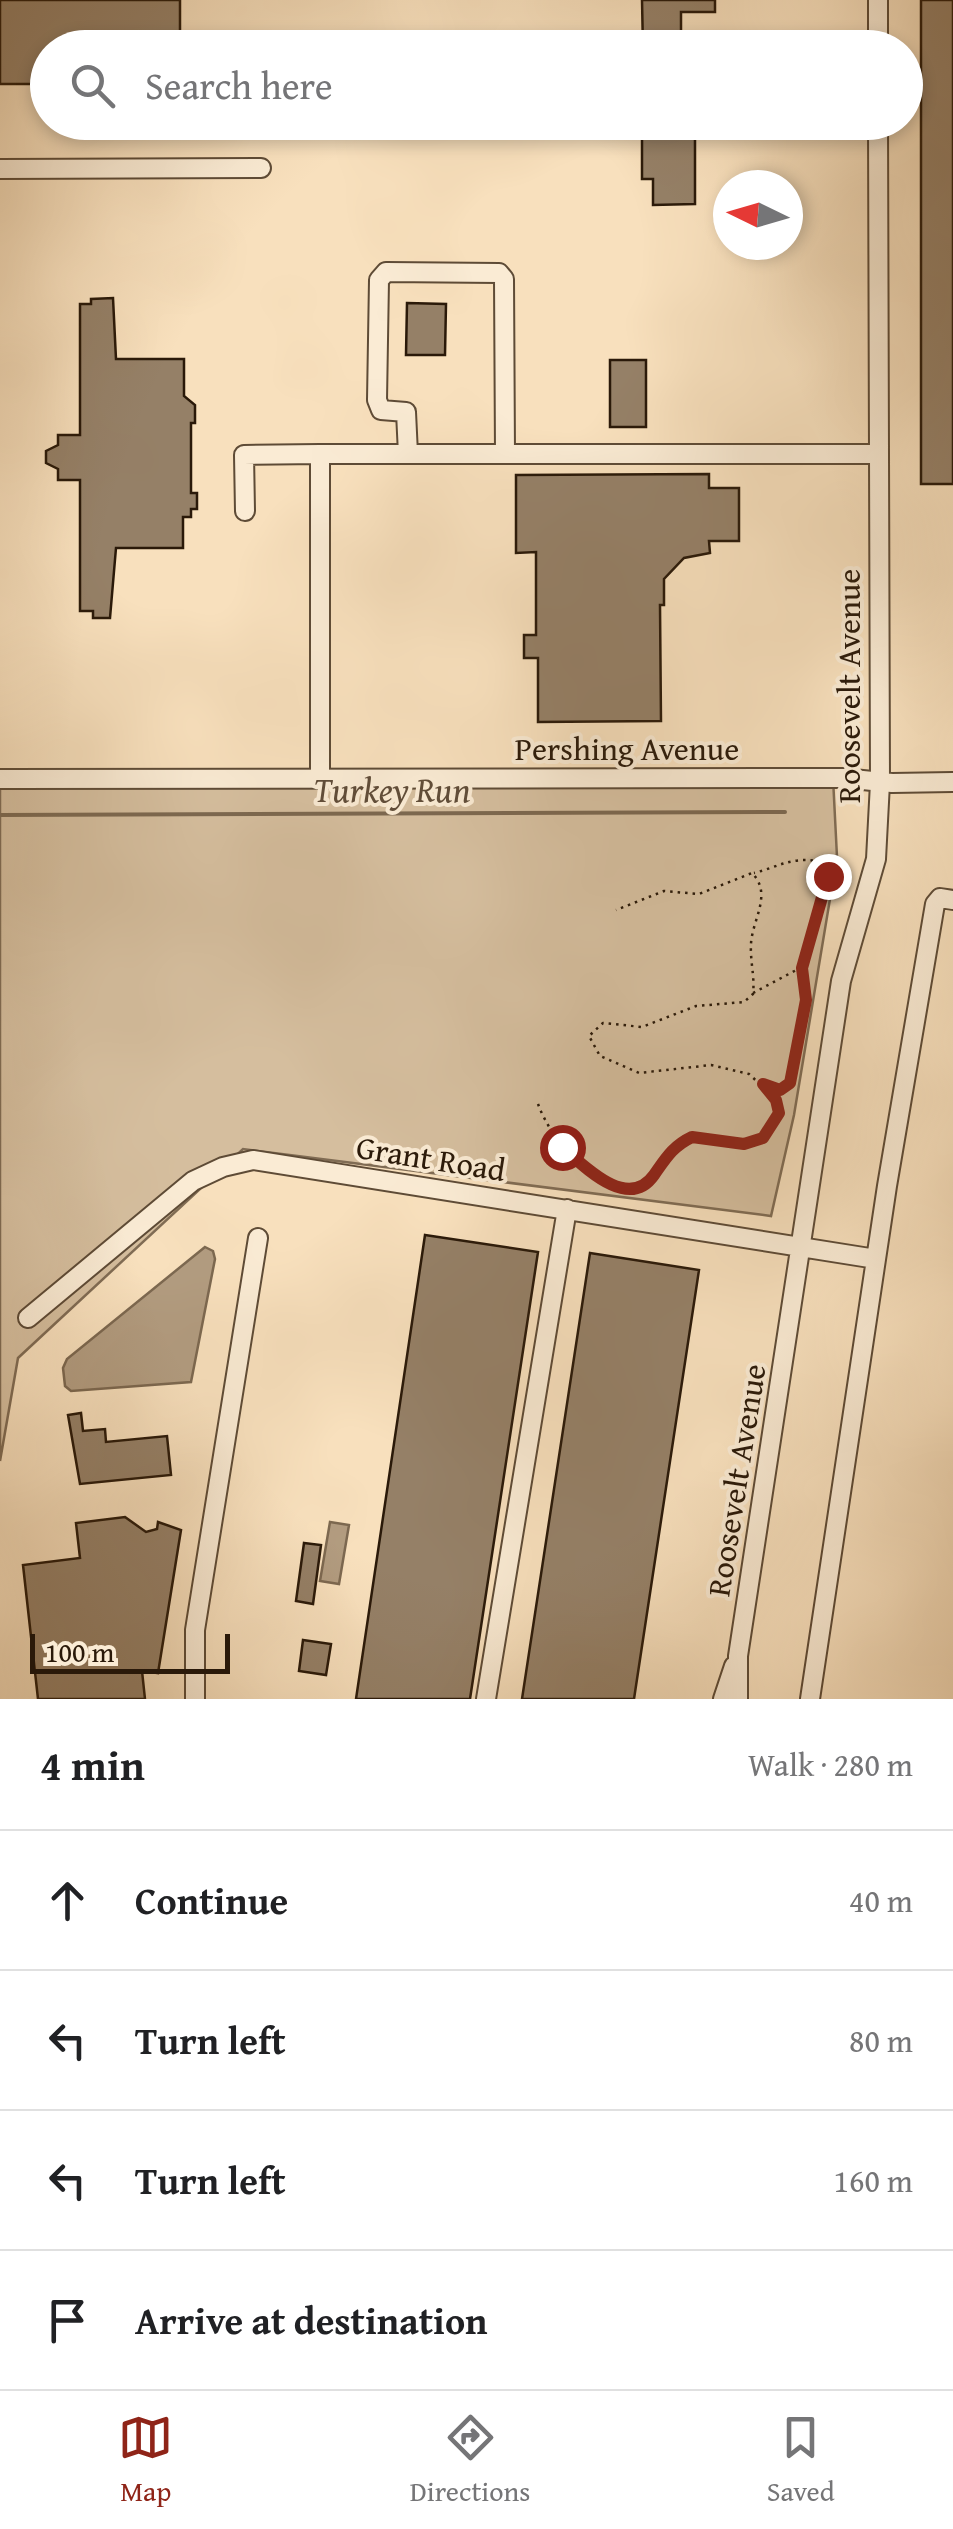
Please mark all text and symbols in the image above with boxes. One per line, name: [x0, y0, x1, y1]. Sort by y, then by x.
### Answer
search box: [30, 30, 923, 140]
text: Search here: [145, 57, 333, 113]
icon: search: [65, 58, 120, 113]
north arrow: [713, 170, 803, 260]
street label: Roosevelt Avenue: [825, 569, 872, 803]
street label: Pershing Avenue: [515, 725, 739, 772]
water label: Turkey Run: [314, 764, 471, 815]
route end: [806, 854, 852, 900]
street label: Grant Road: [353, 1123, 509, 1193]
route start: [540, 1125, 586, 1171]
street label: Roosevelt Avenue: [694, 1360, 778, 1600]
scale bar: [30, 1629, 230, 1674]
text: 100 m: [45, 1631, 114, 1672]
text: 4 min: [40, 1734, 145, 1795]
text: Walk · 280 m: [748, 1741, 913, 1788]
text: Continue: [135, 1872, 288, 1928]
icon: ahead: [40, 1873, 95, 1928]
text: 40 m: [849, 1877, 913, 1924]
text: Turn left: [135, 2012, 286, 2068]
icon: left: [40, 2013, 95, 2068]
text: 80 m: [849, 2017, 913, 2064]
text: Turn left: [135, 2152, 286, 2208]
icon: left: [40, 2153, 95, 2208]
text: 160 m: [834, 2157, 913, 2204]
text: Arrive at destination: [135, 2292, 488, 2348]
icon: arrive: [40, 2293, 95, 2348]
tab: Map: [118, 2410, 173, 2511]
tab: Directions: [410, 2410, 530, 2511]
tab: Saved: [767, 2410, 835, 2511]

